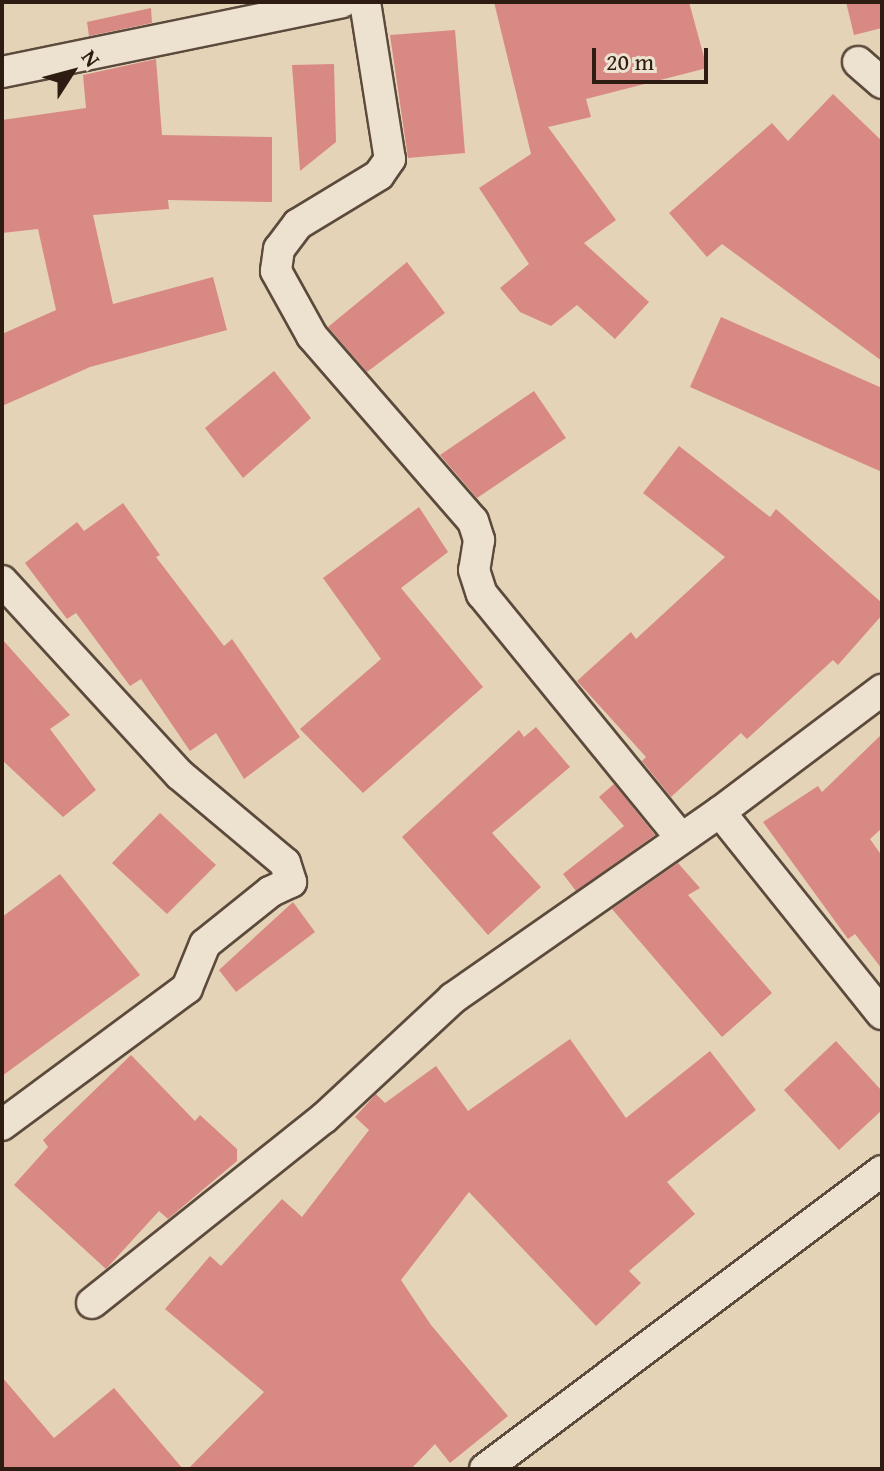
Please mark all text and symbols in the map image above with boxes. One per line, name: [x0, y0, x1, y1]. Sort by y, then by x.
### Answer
north arrow: [32, 32, 112, 112]
scale bar: [596, 32, 712, 82]
text: N: [74, 43, 109, 73]
text: 20 m: [606, 44, 654, 79]

